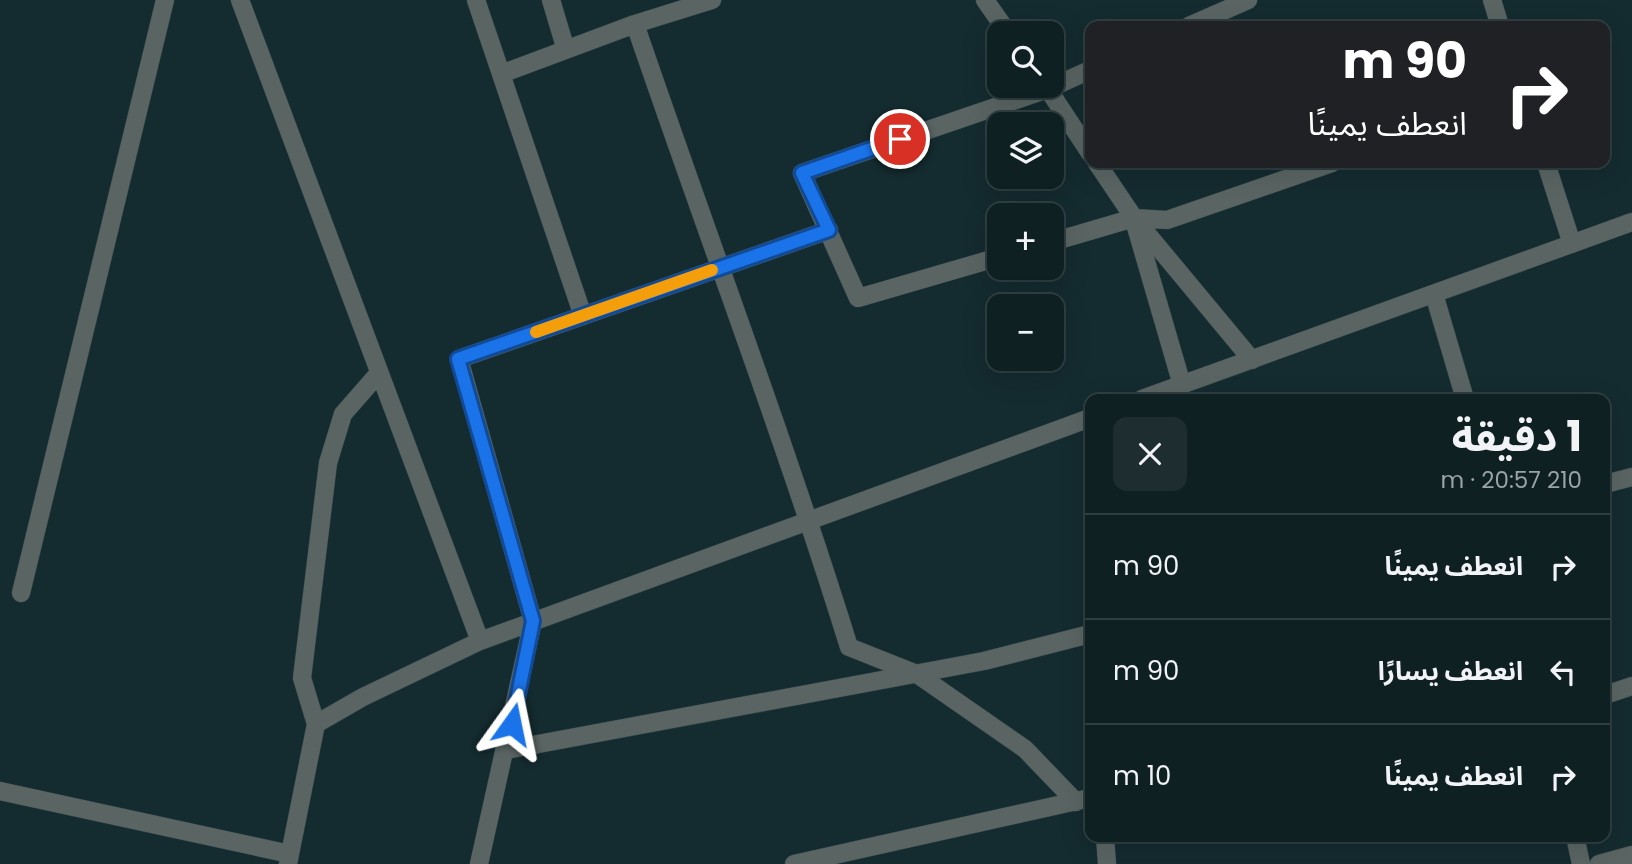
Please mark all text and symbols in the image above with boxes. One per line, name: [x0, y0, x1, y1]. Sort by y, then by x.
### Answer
map controls: [987, 21, 1064, 371]
button: search: [987, 21, 1064, 98]
text: 90 m: [1343, 27, 1467, 95]
icon: right: [1491, 49, 1582, 140]
text: انعطف يمينًا: [1307, 101, 1467, 146]
pin: [870, 109, 930, 169]
button: layers: [987, 112, 1064, 189]
icon: arrive: [881, 120, 919, 158]
button: +: [987, 203, 1064, 280]
button: −: [987, 294, 1064, 371]
text: 1 دقيقة: [1452, 407, 1582, 466]
button: close: [1113, 417, 1187, 491]
text: 210 m · 20:57: [1440, 464, 1582, 496]
text: 90 m: [1113, 548, 1179, 584]
text: انعطف يمينًا: [1385, 548, 1523, 584]
icon: right: [1544, 548, 1582, 586]
text: 90 m: [1113, 653, 1179, 689]
text: انعطف يسارًا: [1378, 653, 1523, 689]
icon: left: [1544, 653, 1582, 691]
position arrow: [475, 687, 549, 761]
text: 10 m: [1113, 758, 1171, 794]
text: انعطف يمينًا: [1385, 758, 1523, 794]
icon: right: [1544, 758, 1582, 796]

